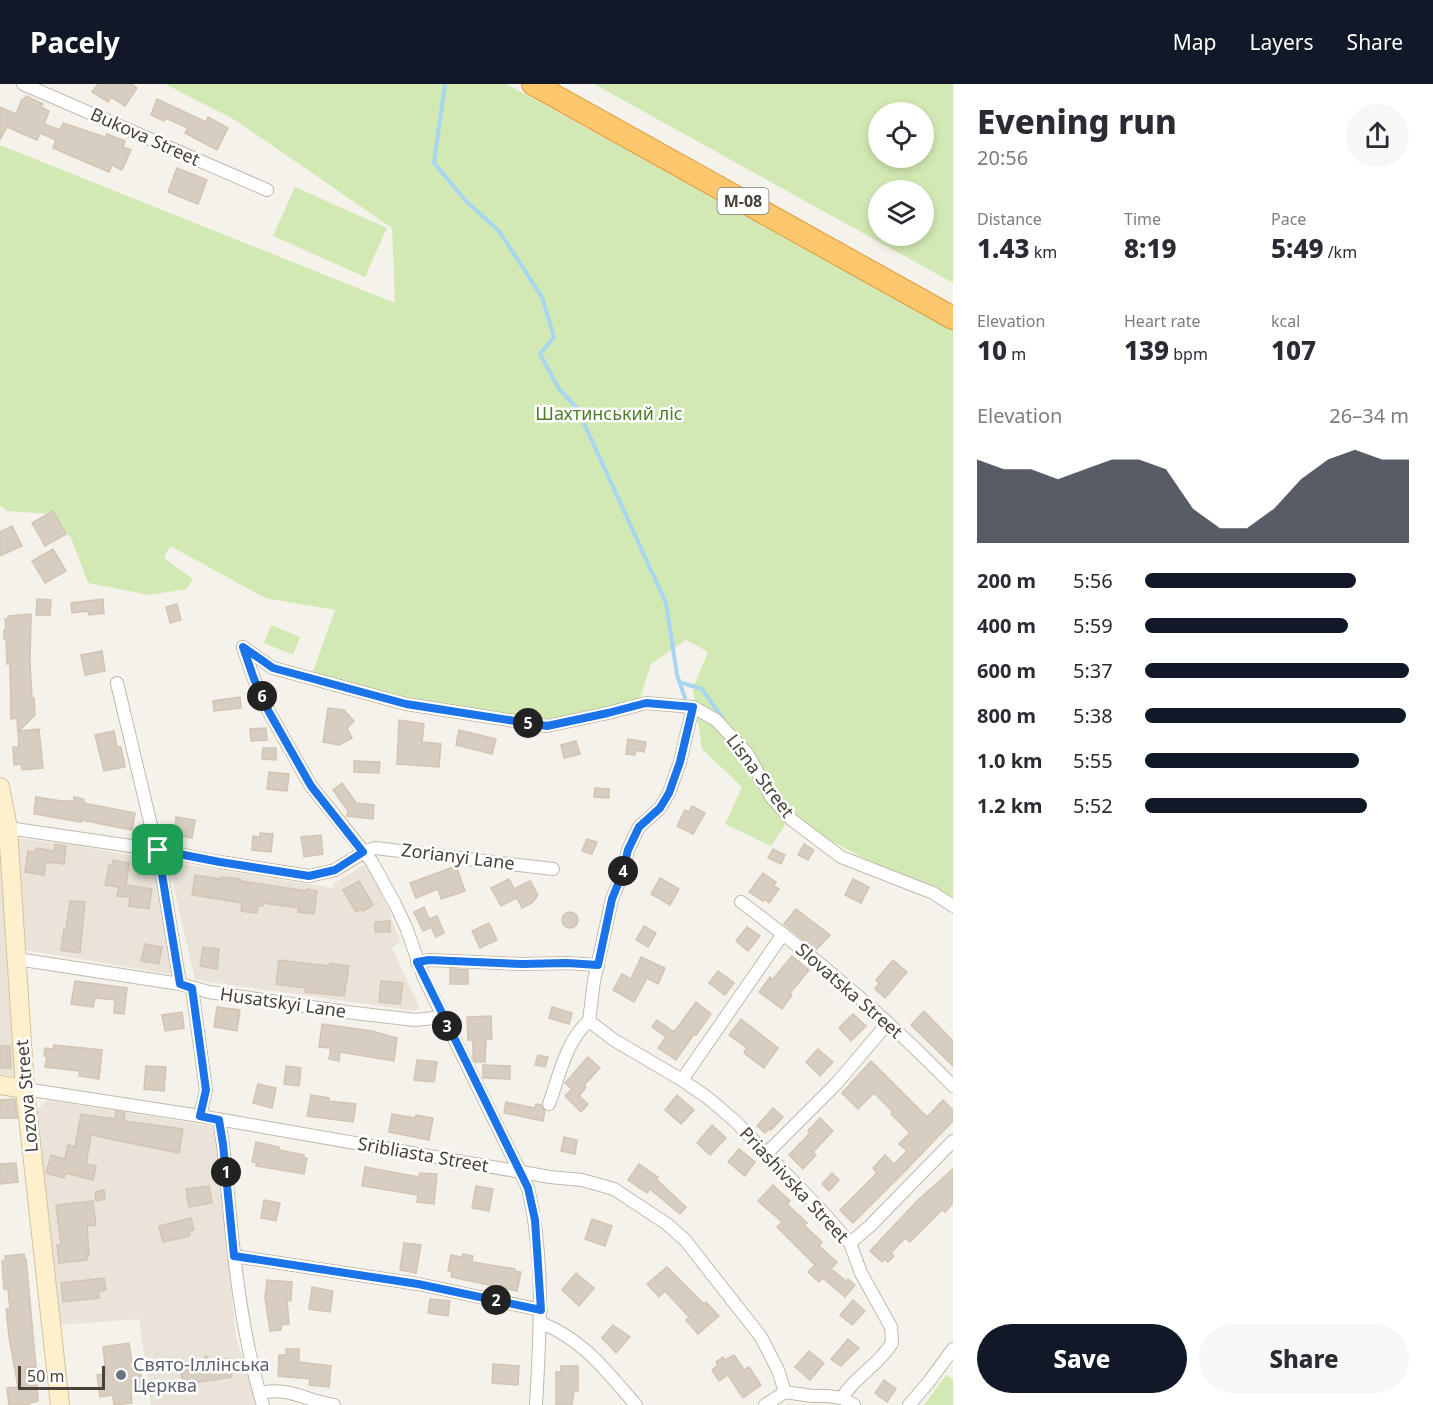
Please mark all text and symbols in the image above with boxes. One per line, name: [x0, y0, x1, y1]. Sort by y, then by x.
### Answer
text: Pacely: [30, 23, 120, 61]
text: Map: [1173, 28, 1217, 56]
text: Layers: [1250, 28, 1314, 56]
text: Share: [1347, 28, 1403, 56]
text: Evening run: [977, 99, 1177, 144]
street label: Bukova Street: [87, 101, 204, 171]
map controls: [868, 102, 934, 246]
button: locate: [868, 102, 934, 168]
button: share: [1346, 104, 1409, 167]
text: 20:56: [977, 144, 1028, 171]
button: layers: [868, 180, 934, 246]
road number: М-08: [718, 188, 768, 214]
text: Distance: [977, 208, 1042, 230]
text: Time: [1124, 208, 1161, 230]
text: Pace: [1271, 208, 1306, 230]
text: 1.43: [977, 230, 1030, 266]
text: 8:19: [1124, 230, 1177, 266]
text: 5:49: [1271, 230, 1324, 266]
text: km: [1030, 241, 1057, 263]
text: /km: [1324, 241, 1357, 263]
text: Elevation: [977, 310, 1045, 332]
text: Heart rate: [1124, 310, 1200, 332]
text: kcal: [1271, 310, 1300, 332]
text: 10: [977, 332, 1007, 368]
text: 139: [1124, 332, 1169, 368]
text: 107: [1271, 332, 1316, 368]
text: m: [1007, 343, 1026, 365]
text: bpm: [1169, 343, 1208, 365]
park label: Шахтинський ліс: [535, 401, 683, 425]
text: Elevation: [977, 402, 1062, 429]
text: 26–34 m: [1329, 402, 1409, 429]
text: 200 m: [977, 567, 1036, 594]
text: 5:56: [1073, 567, 1113, 594]
text: 400 m: [977, 612, 1036, 639]
text: 5:59: [1073, 612, 1113, 639]
text: 600 m: [977, 657, 1036, 684]
text: 5:37: [1073, 657, 1113, 684]
pin: 6: [247, 681, 277, 711]
text: 6: [257, 685, 267, 707]
text: 800 m: [977, 702, 1036, 729]
text: 5:38: [1073, 702, 1113, 729]
pin: 5: [513, 708, 543, 738]
text: 5: [523, 712, 533, 734]
street label: Lisna Street: [721, 729, 800, 822]
text: 1.0 km: [977, 747, 1043, 774]
text: 5:55: [1073, 747, 1113, 774]
text: 1.2 km: [977, 792, 1043, 819]
text: 5:52: [1073, 792, 1113, 819]
pin: [132, 824, 183, 875]
icon: arrive: [141, 833, 174, 866]
street label: Zorianyi Lane: [400, 837, 516, 875]
pin: 4: [608, 856, 638, 886]
text: 4: [618, 860, 628, 882]
street label: Slovatska Street: [791, 937, 908, 1044]
street label: Husatskyi Lane: [218, 981, 348, 1023]
pin: 3: [432, 1011, 462, 1041]
text: 3: [442, 1015, 452, 1037]
street label: Lozova Street: [9, 1038, 43, 1154]
street label: Priashivska Street: [735, 1121, 855, 1248]
street label: Sribliasta Street: [356, 1131, 491, 1177]
pin: 1: [211, 1157, 241, 1187]
text: 1: [221, 1161, 231, 1183]
pin: 2: [481, 1285, 511, 1315]
text: 2: [491, 1289, 501, 1311]
button: Save: [977, 1324, 1187, 1393]
button: Share: [1199, 1324, 1409, 1393]
place label: Свято-Іллінська Церква: [133, 1352, 270, 1397]
scale bar: [18, 1363, 105, 1390]
text: 50 m: [27, 1365, 64, 1387]
marker: Свято-Іллінська Церква: [114, 1368, 128, 1382]

